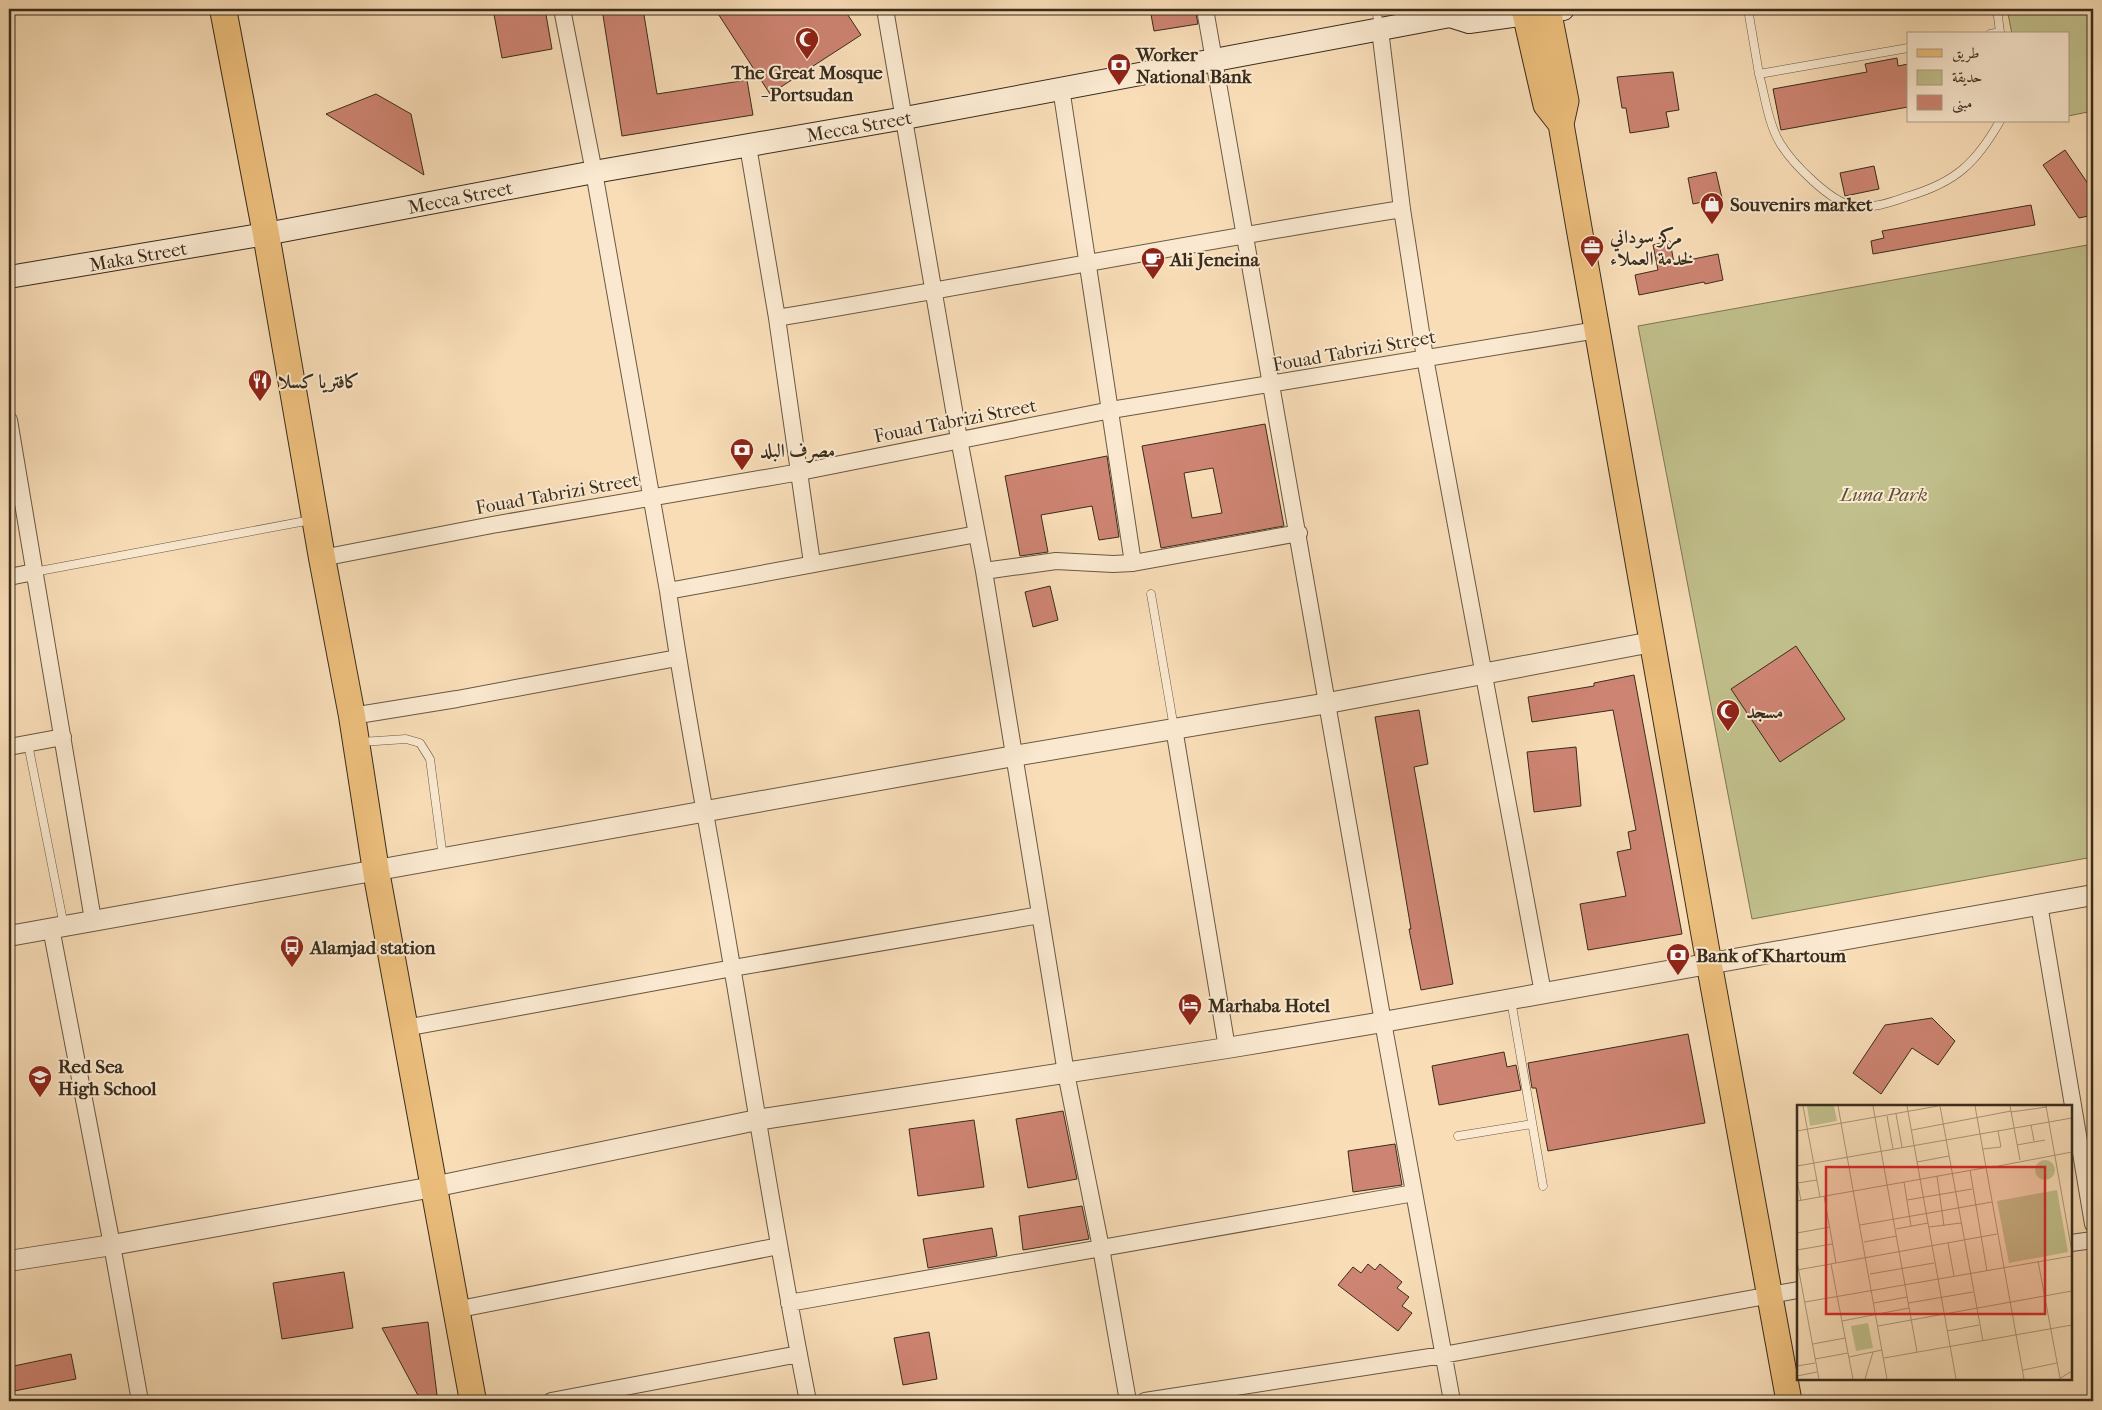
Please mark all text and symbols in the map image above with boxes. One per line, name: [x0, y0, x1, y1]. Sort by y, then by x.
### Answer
mosque icon: The Great Mosque - Portsudan: [794, 26, 820, 60]
legend: [1907, 32, 2070, 122]
place label: Worker National Bank: [1135, 44, 1253, 88]
text: طريق: [1952, 44, 1979, 63]
bank icon: Worker National Bank: [1106, 52, 1132, 86]
place label: The Great Mosque - Portsudan: [730, 62, 883, 106]
text: حديقة: [1952, 68, 1982, 86]
text: مبنى: [1952, 94, 1972, 114]
street label: Mecca Street: [805, 107, 914, 147]
street label: Mecca Street: [406, 177, 515, 219]
shop icon: Souvenirs market: [1699, 191, 1725, 225]
place label: Souvenirs market: [1730, 194, 1873, 216]
place label: مركز سوداني لخدمة العملاء: [1609, 226, 1693, 270]
office icon: مركز سوداني لخدمة العملاء: [1579, 234, 1605, 268]
street label: Maka Street: [88, 238, 189, 276]
cafe icon: Ali Jeneina: [1140, 246, 1166, 280]
place label: Ali Jeneina: [1169, 249, 1260, 271]
street label: Fouad Tabrizi Street: [1271, 326, 1438, 376]
restaurant icon: كافتريا كسلا: [247, 368, 273, 402]
place label: كافتريا كسلا: [278, 371, 360, 393]
street label: Fouad Tabrizi Street: [872, 394, 1039, 448]
bank icon: مصرف البلد: [729, 437, 755, 471]
place label: مصرف البلد: [760, 440, 835, 463]
street label: Fouad Tabrizi Street: [474, 469, 641, 519]
park label: Luna Park: [1838, 484, 1928, 506]
mosque icon: مسجد: [1715, 698, 1741, 732]
place label: مسجد: [1746, 701, 1783, 723]
bus stop icon: Alamjad station: [279, 934, 305, 968]
place label: Alamjad station: [309, 937, 437, 959]
bank icon: Bank of Khartoum: [1665, 942, 1691, 976]
place label: Bank of Khartoum: [1696, 945, 1846, 967]
hotel icon: Marhaba Hotel: [1177, 992, 1203, 1026]
place label: Marhaba Hotel: [1207, 995, 1331, 1017]
place label: Red Sea High School: [58, 1056, 157, 1100]
school or university icon: Red Sea High School: [27, 1064, 53, 1098]
inset map: [1797, 1105, 2072, 1380]

